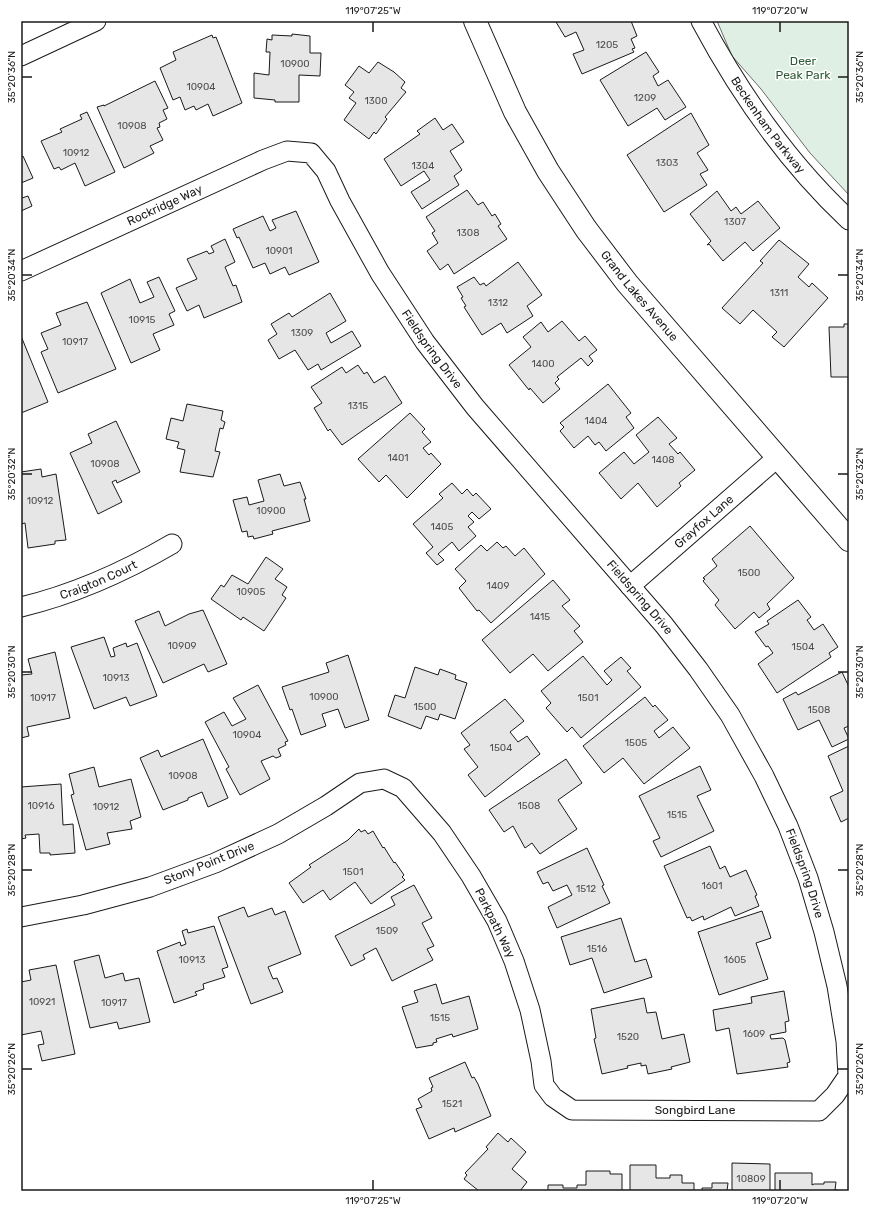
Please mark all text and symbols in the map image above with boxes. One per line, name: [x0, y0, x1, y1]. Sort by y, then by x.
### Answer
text: 119°07'25"W: [345, 5, 401, 17]
text: 119°07'20"W: [752, 5, 808, 17]
house number: 1205: [596, 39, 618, 51]
text: 35°20'36"N: [6, 51, 18, 103]
text: 35°20'36"N: [854, 51, 866, 103]
park label: Deer Peak Park: [776, 54, 831, 82]
house number: 10900: [280, 58, 310, 70]
street label: Beckenham Parkway: [728, 74, 808, 177]
house number: 10904: [186, 81, 216, 93]
house number: 1209: [634, 92, 656, 104]
house number: 1300: [365, 95, 388, 107]
house number: 10908: [117, 120, 147, 132]
house number: 10912: [63, 147, 89, 159]
house number: 1303: [656, 157, 678, 169]
house number: 1304: [412, 160, 434, 172]
street label: Rockridge Way: [125, 182, 205, 228]
house number: 1307: [724, 216, 746, 228]
house number: 1308: [457, 227, 480, 239]
house number: 10901: [265, 245, 293, 257]
text: 35°20'34"N: [6, 248, 18, 301]
street label: Grand Lakes Avenue: [598, 248, 681, 344]
text: 35°20'34"N: [854, 248, 866, 301]
house number: 1311: [770, 287, 788, 299]
house number: 1312: [488, 297, 508, 309]
street label: Fieldspring Drive: [399, 307, 465, 391]
house number: 10915: [129, 314, 155, 326]
house number: 1309: [291, 327, 313, 339]
house number: 10917: [62, 336, 88, 348]
house number: 1400: [531, 358, 555, 370]
house number: 1315: [348, 400, 368, 412]
house number: 1404: [584, 415, 608, 427]
text: 35°20'32"N: [6, 448, 18, 500]
text: 35°20'32"N: [854, 448, 866, 500]
house number: 1401: [387, 452, 409, 464]
house number: 1408: [651, 454, 675, 466]
house number: 10908: [90, 458, 120, 470]
street label: Grayfox Lane: [671, 492, 737, 551]
house number: 10912: [27, 495, 53, 507]
house number: 10900: [256, 505, 286, 517]
house number: 1405: [431, 521, 453, 533]
street label: Craigton Court: [58, 557, 139, 602]
street label: Fieldspring Drive: [604, 557, 676, 638]
house number: 1500: [738, 567, 760, 579]
house number: 1409: [487, 580, 509, 592]
house number: 10905: [237, 586, 265, 598]
house number: 1415: [530, 611, 550, 623]
house number: 10909: [168, 640, 196, 652]
house number: 1504: [792, 641, 814, 653]
text: 35°20'30"N: [6, 645, 18, 699]
text: 35°20'30"N: [854, 645, 866, 699]
house number: 10913: [103, 672, 129, 684]
house number: 10900: [309, 691, 339, 703]
house number: 10917: [30, 692, 56, 704]
house number: 1501: [578, 692, 598, 704]
house number: 1500: [414, 701, 436, 713]
house number: 1508: [808, 704, 830, 716]
house number: 10904: [232, 729, 262, 741]
house number: 1505: [625, 737, 647, 749]
house number: 1504: [490, 742, 512, 754]
house number: 10908: [168, 770, 198, 782]
house number: 10916: [28, 800, 54, 812]
house number: 1508: [518, 800, 540, 812]
house number: 10912: [93, 801, 119, 813]
house number: 1515: [667, 809, 687, 821]
street label: Fieldspring Drive: [783, 827, 827, 920]
street label: Stony Point Drive: [162, 838, 257, 888]
text: 35°20'28"N: [6, 843, 18, 897]
text: 35°20'28"N: [854, 843, 866, 897]
house number: 1501: [343, 866, 363, 878]
house number: 1601: [702, 880, 722, 892]
house number: 1512: [576, 883, 596, 895]
street label: Parkpath Way: [472, 886, 518, 961]
house number: 1509: [376, 925, 398, 937]
house number: 1516: [587, 943, 607, 955]
house number: 10913: [179, 954, 205, 966]
house number: 1605: [724, 954, 746, 966]
house number: 10921: [29, 996, 55, 1008]
house number: 10917: [101, 997, 127, 1009]
house number: 1515: [430, 1012, 450, 1024]
house number: 1609: [743, 1028, 765, 1040]
house number: 1520: [617, 1031, 639, 1043]
text: 35°20'26"N: [6, 1043, 18, 1095]
text: 35°20'26"N: [854, 1043, 866, 1095]
house number: 1521: [442, 1098, 462, 1110]
street label: Songbird Lane: [655, 1103, 736, 1117]
house number: 10809: [736, 1173, 766, 1185]
text: 119°07'25"W: [345, 1195, 401, 1207]
text: 119°07'20"W: [752, 1195, 808, 1207]

